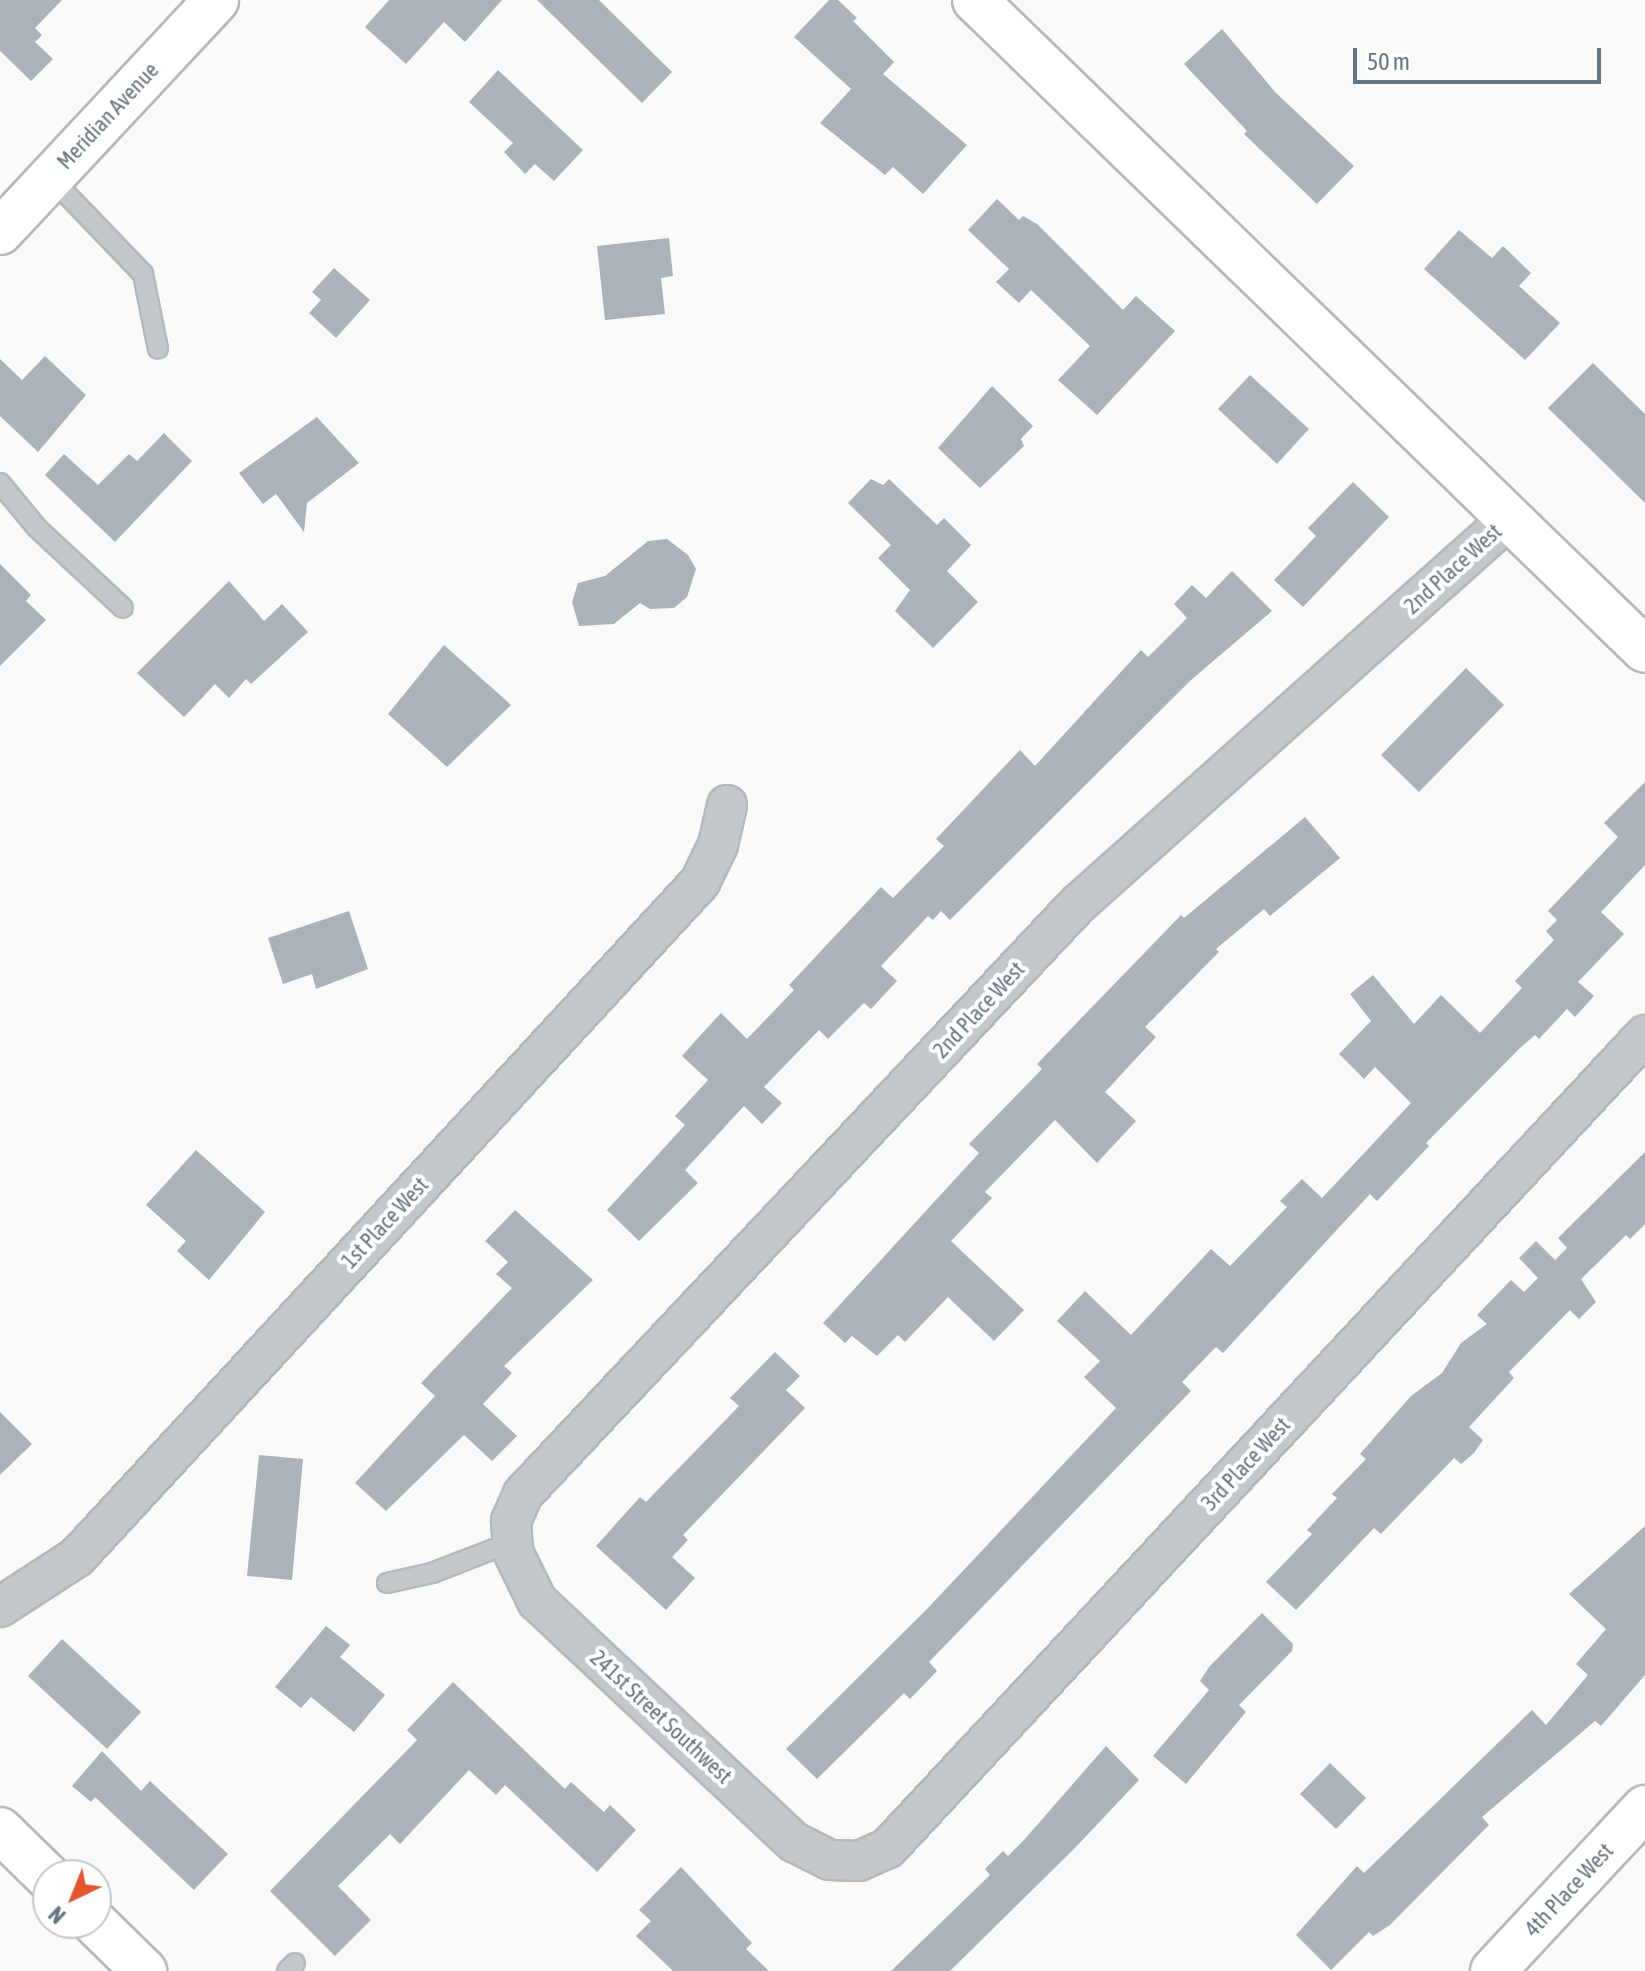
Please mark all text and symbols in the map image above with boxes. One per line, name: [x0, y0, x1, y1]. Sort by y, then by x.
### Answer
scale bar: [1357, 32, 1605, 82]
text: 50 m: [1367, 48, 1410, 75]
street label: Meridian Avenue: [52, 57, 164, 175]
street label: 2nd Place West: [1399, 518, 1507, 620]
street label: 2nd Place West: [928, 956, 1030, 1064]
street label: 1st Place West: [336, 1172, 434, 1274]
street label: 3rd Place West: [1196, 1412, 1296, 1516]
street label: 241st Street Southwest: [585, 1645, 737, 1789]
street label: 4th Place West: [1519, 1838, 1619, 1942]
north arrow: [32, 1859, 112, 1939]
text: N: [43, 1901, 71, 1929]

